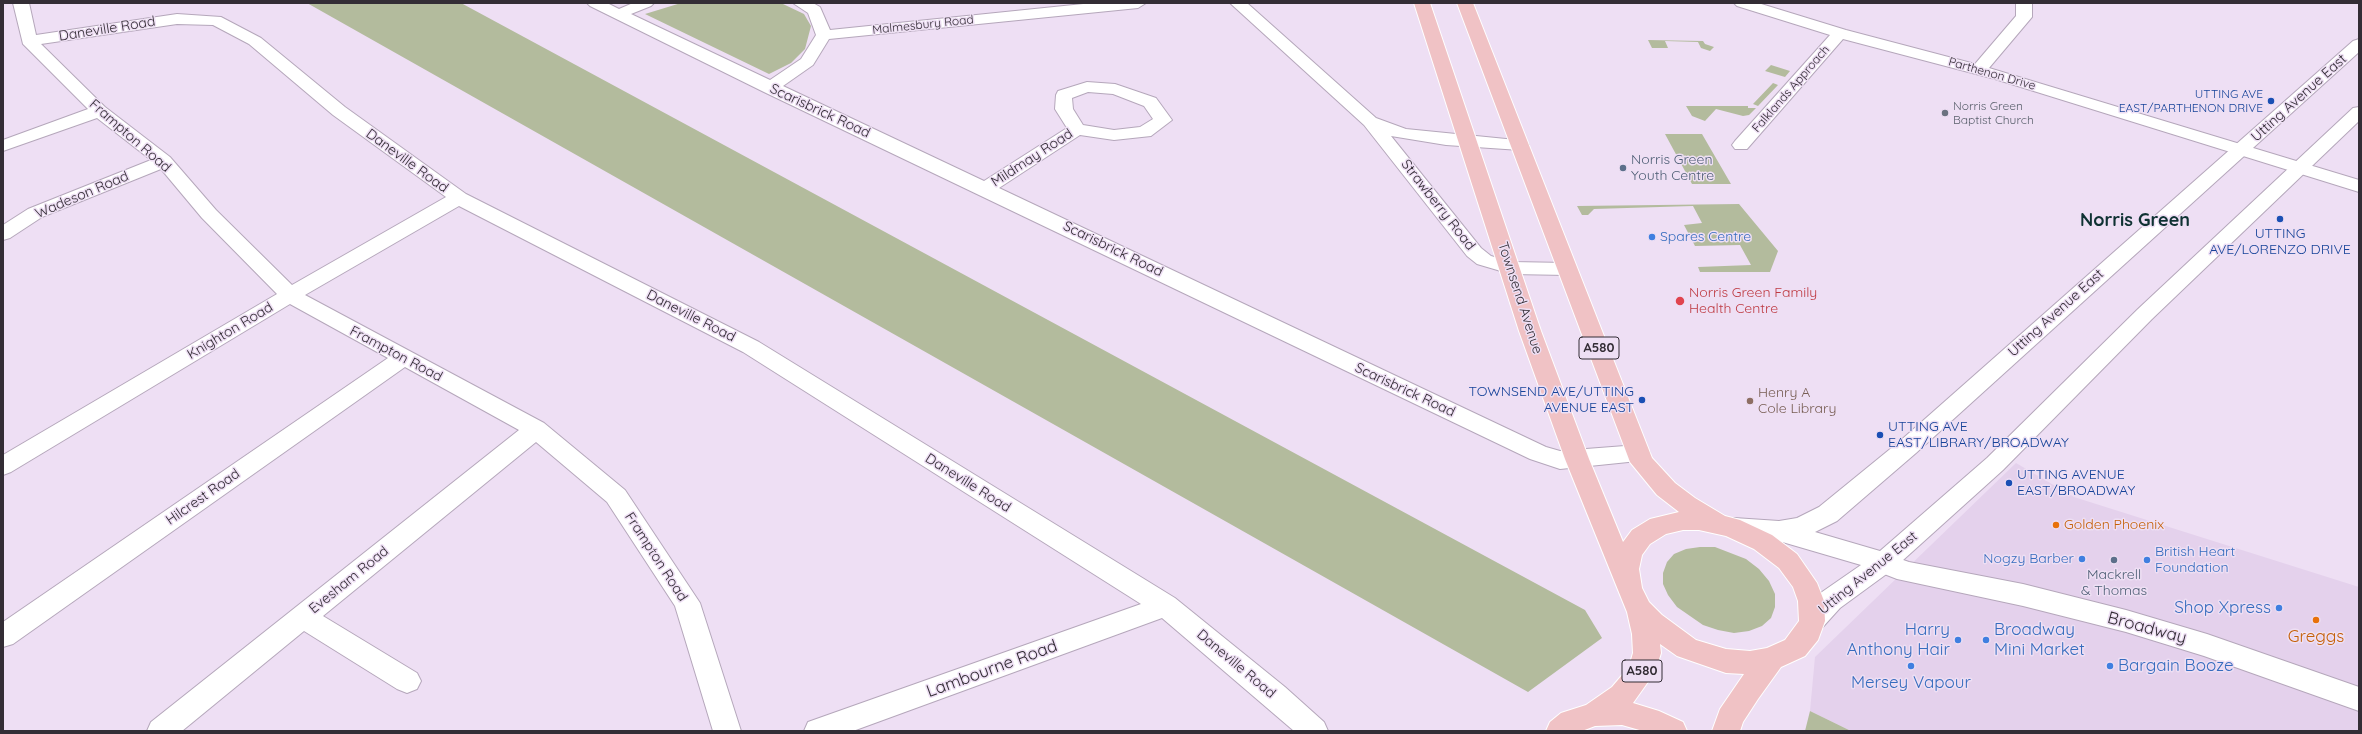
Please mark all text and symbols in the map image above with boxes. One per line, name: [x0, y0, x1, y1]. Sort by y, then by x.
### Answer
street label: Daneville Road: [57, 13, 157, 45]
street label: Malmesbury Road: [872, 13, 974, 37]
street label: Falklands Approach: [1749, 43, 1833, 135]
street label: Utting Avenue East: [2248, 51, 2350, 145]
street label: Parthenon Drive: [1947, 55, 2037, 93]
street label: Scarisbrick Road: [767, 80, 873, 142]
place label: UTTING AVE EAST/PARTHENON DRIVE: [2119, 87, 2263, 115]
street label: Frampton Road: [86, 96, 174, 176]
marker: UTTING AVE EAST/PARTHENON DRIVE: [2266, 96, 2276, 106]
place label: Norris Green Baptist Church: [1953, 99, 2034, 127]
marker: Norris Green Baptist Church: [1940, 108, 1950, 118]
street label: Mildmay Road: [988, 125, 1076, 191]
street label: Daneville Road: [363, 126, 451, 196]
place label: Norris Green Youth Centre: [1631, 152, 1714, 184]
street label: Strawberry Road: [1397, 156, 1479, 254]
marker: Norris Green Youth Centre: [1618, 163, 1628, 173]
street label: Wadeson Road: [33, 168, 131, 222]
district label: Norris Green: [2080, 210, 2190, 232]
marker: UTTING AVE/LORENZO DRIVE: [2275, 214, 2285, 224]
street label: Scarisbrick Road: [1060, 218, 1166, 280]
place label: UTTING AVE/LORENZO DRIVE: [2209, 226, 2351, 258]
place label: Spares Centre: [1660, 229, 1751, 245]
marker: Spares Centre: [1647, 232, 1657, 242]
street label: Townsend Avenue: [1494, 240, 1546, 356]
street label: Utting Avenue East: [2005, 266, 2107, 360]
place label: Norris Green Family Health Centre: [1689, 285, 1817, 318]
street label: Daneville Road: [644, 286, 738, 346]
marker: Norris Green Family Health Centre: [1674, 295, 1686, 307]
street label: Knighton Road: [184, 299, 276, 363]
street label: Frampton Road: [347, 323, 445, 385]
road number: A580: [1579, 337, 1619, 359]
street label: Scarisbrick Road: [1352, 359, 1458, 421]
place label: TOWNSEND AVE/UTTING AVENUE EAST: [1468, 384, 1634, 416]
place label: Henry A Cole Library: [1758, 385, 1836, 418]
marker: TOWNSEND AVE/UTTING AVENUE EAST: [1637, 395, 1647, 405]
marker: Henry A Cole Library: [1745, 396, 1755, 406]
place label: UTTING AVE EAST/LIBRARY/BROADWAY: [1888, 419, 2069, 452]
marker: UTTING AVE EAST/LIBRARY/BROADWAY: [1875, 430, 1885, 440]
street label: Daneville Road: [922, 450, 1014, 516]
street label: Hilcrest Road: [163, 465, 243, 529]
place label: UTTING AVENUE EAST/BROADWAY: [2017, 467, 2135, 500]
marker: UTTING AVENUE EAST/BROADWAY: [2004, 478, 2014, 488]
street label: Frampton Road: [621, 509, 691, 605]
place label: Golden Phoenix: [2064, 517, 2164, 533]
marker: Golden Phoenix: [2051, 520, 2061, 530]
street label: Utting Avenue East: [1815, 528, 1921, 618]
street label: Evesham Road: [306, 543, 392, 617]
place label: British Heart Foundation: [2155, 544, 2235, 576]
place label: Nogzy Barber: [1983, 551, 2074, 567]
marker: Nogzy Barber: [2077, 554, 2087, 564]
marker: Mackrell & Thomas: [2109, 555, 2119, 565]
marker: British Heart Foundation: [2142, 555, 2152, 565]
place label: Mackrell & Thomas: [2081, 567, 2147, 600]
place label: Shop Xpress: [2174, 598, 2271, 618]
marker: Shop Xpress: [2274, 603, 2284, 613]
street label: Broadway: [2105, 608, 2189, 648]
marker: Greggs: [2311, 615, 2321, 625]
place label: Harry Anthony Hair: [1847, 620, 1950, 660]
place label: Broadway Mini Market: [1994, 620, 2085, 660]
street label: Daneville Road: [1193, 626, 1279, 702]
place label: Greggs: [2288, 627, 2344, 647]
marker: Harry Anthony Hair: [1953, 635, 1963, 645]
marker: Broadway Mini Market: [1981, 635, 1991, 645]
street label: Lambourne Road: [924, 636, 1060, 702]
place label: Bargain Booze: [2118, 656, 2234, 676]
road number: A580: [1622, 660, 1662, 682]
marker: Mersey Vapour: [1906, 661, 1916, 671]
marker: Bargain Booze: [2105, 661, 2115, 671]
place label: Mersey Vapour: [1851, 673, 1971, 693]

